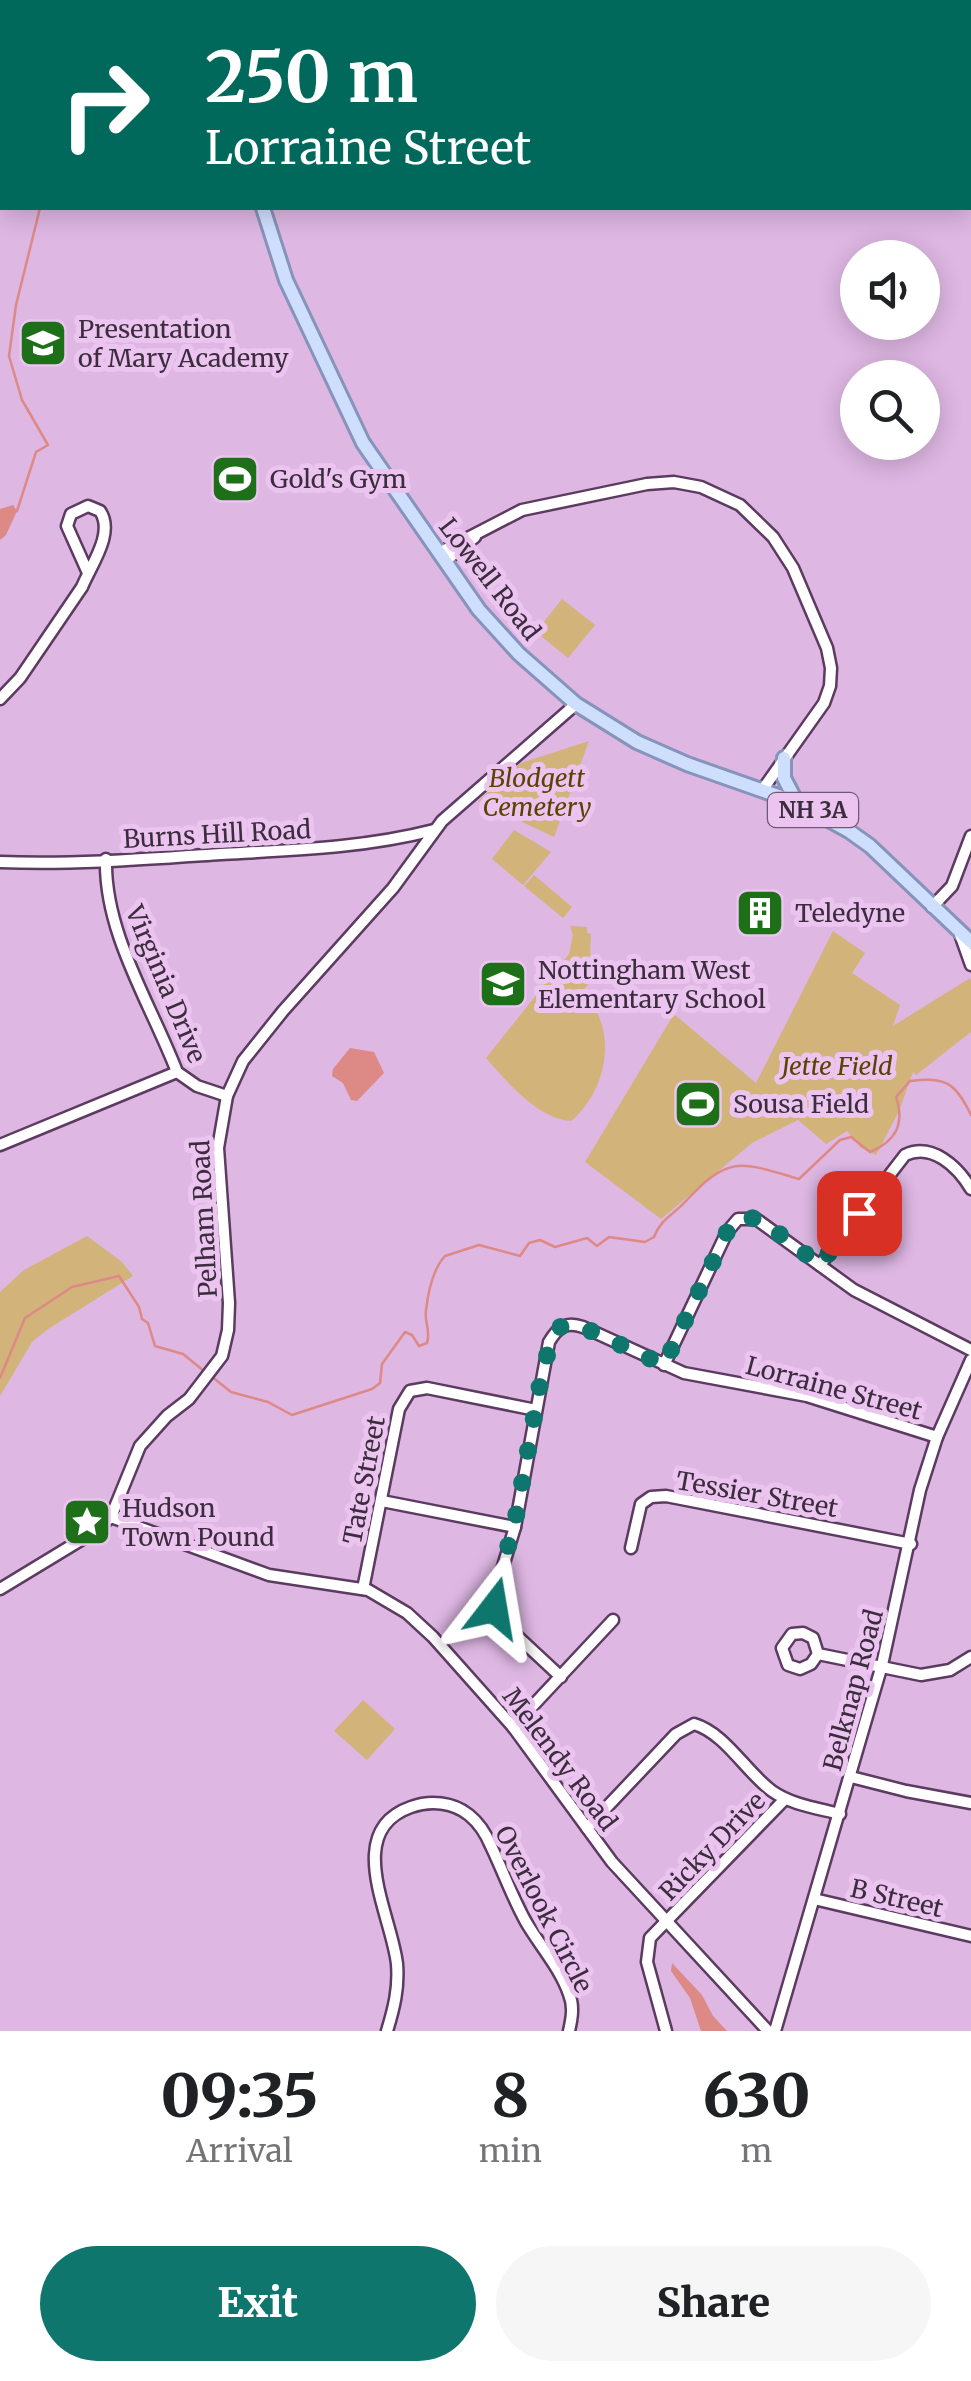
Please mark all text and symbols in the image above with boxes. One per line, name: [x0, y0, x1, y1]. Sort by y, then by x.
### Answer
text: 250 m: [205, 33, 418, 121]
icon: right: [40, 40, 170, 170]
text: Lorraine Street: [205, 120, 531, 176]
map controls: [840, 240, 940, 460]
button: sound: [840, 240, 940, 340]
place label: Presentation of Mary Academy: [78, 313, 289, 374]
school or university icon: Presentation of Mary Academy: [17, 317, 69, 369]
button: search: [840, 360, 940, 460]
sports icon: Gold's Gym: [209, 453, 261, 505]
place label: Gold's Gym: [270, 463, 407, 495]
street label: Lowell Road: [432, 511, 548, 647]
park label: Blodgett Cemetery: [482, 762, 592, 823]
road number: NH 3A: [768, 793, 858, 827]
street label: Burns Hill Road: [122, 813, 312, 855]
building icon: Teledyne: [734, 887, 786, 939]
place label: Teledyne: [795, 897, 905, 929]
street label: Virginia Drive: [118, 900, 213, 1067]
place label: Nottingham West Elementary School: [538, 954, 766, 1015]
school or university icon: Nottingham West Elementary School: [477, 958, 529, 1010]
park label: Jette Field: [779, 1050, 893, 1082]
sports icon: Sousa Field: [672, 1078, 724, 1130]
place label: Sousa Field: [733, 1088, 869, 1120]
street label: Pelham Road: [184, 1139, 224, 1299]
pin: [817, 1171, 902, 1256]
icon: arrive: [832, 1186, 887, 1241]
street label: Lorraine Street: [742, 1349, 926, 1427]
street label: Tate Street: [336, 1413, 392, 1547]
street label: Tessier Street: [674, 1464, 841, 1524]
place label: Hudson Town Pound: [122, 1492, 275, 1553]
place icon: Hudson Town Pound: [61, 1496, 113, 1548]
position arrow: [442, 1556, 546, 1660]
street label: Belknap Road: [816, 1606, 890, 1774]
street label: Melendy Road: [496, 1681, 624, 1837]
street label: Ricky Drive: [652, 1785, 772, 1907]
street label: Overlook Circle: [488, 1820, 600, 1998]
street label: B Street: [848, 1872, 947, 1924]
text: 09:35: [160, 2058, 318, 2133]
text: 8: [491, 2058, 529, 2133]
text: 630: [702, 2058, 811, 2133]
text: Arrival: [186, 2131, 293, 2171]
text: min: [479, 2131, 542, 2171]
text: m: [741, 2131, 772, 2171]
button: Exit: [40, 2246, 476, 2361]
button: Share: [496, 2246, 931, 2361]

